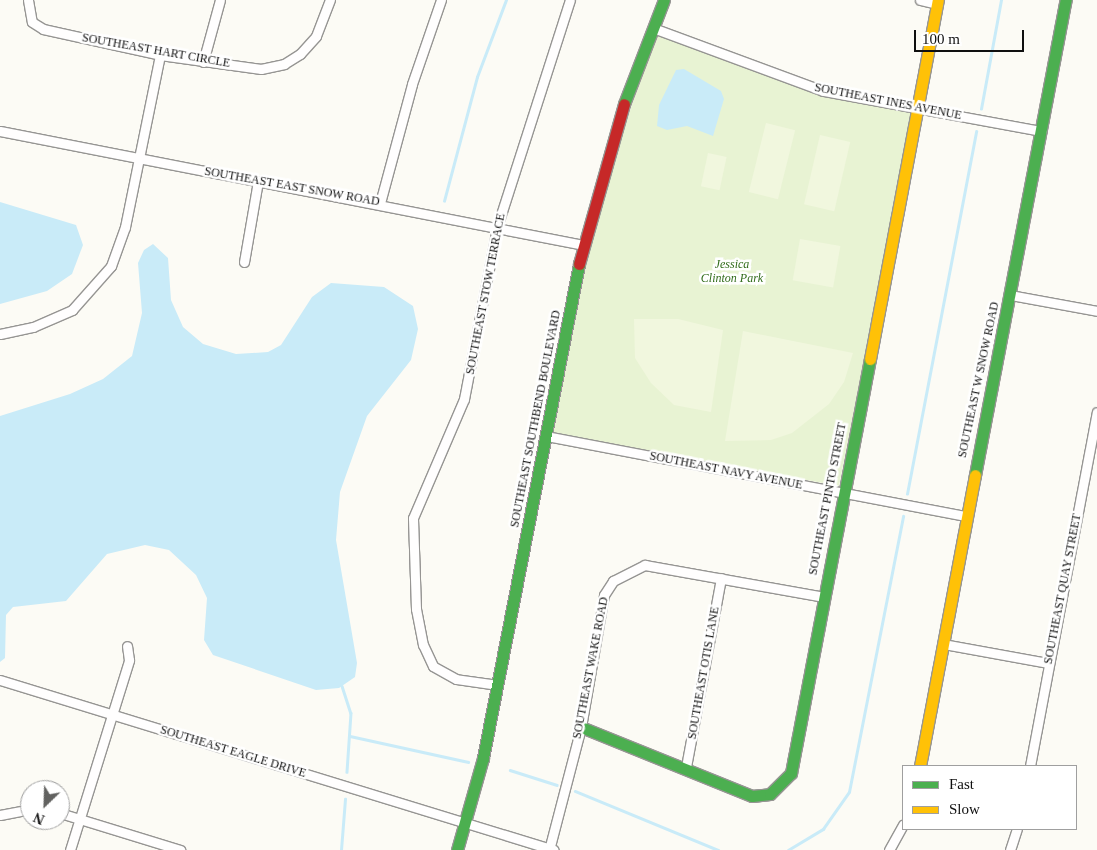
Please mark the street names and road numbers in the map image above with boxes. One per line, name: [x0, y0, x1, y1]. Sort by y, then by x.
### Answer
street label: SOUTHEAST HART CIRCLE: [81, 31, 231, 71]
street label: SOUTHEAST INES AVENUE: [813, 81, 963, 123]
street label: SOUTHEAST EAST SNOW ROAD: [203, 164, 381, 210]
street label: SOUTHEAST STOW TERRACE: [463, 212, 509, 376]
street label: SOUTHEAST W SNOW ROAD: [955, 300, 1003, 460]
street label: SOUTHEAST SOUTHBEND BOULEVARD: [508, 309, 564, 529]
street label: SOUTHEAST PINTO STREET: [806, 421, 850, 577]
street label: SOUTHEAST NAVY AVENUE: [648, 449, 804, 493]
street label: SOUTHEAST QUAY STREET: [1041, 512, 1085, 666]
street label: SOUTHEAST WAKE ROAD: [570, 596, 612, 740]
street label: SOUTHEAST OTIS LANE: [685, 605, 723, 741]
street label: SOUTHEAST EAGLE DRIVE: [158, 723, 308, 781]

